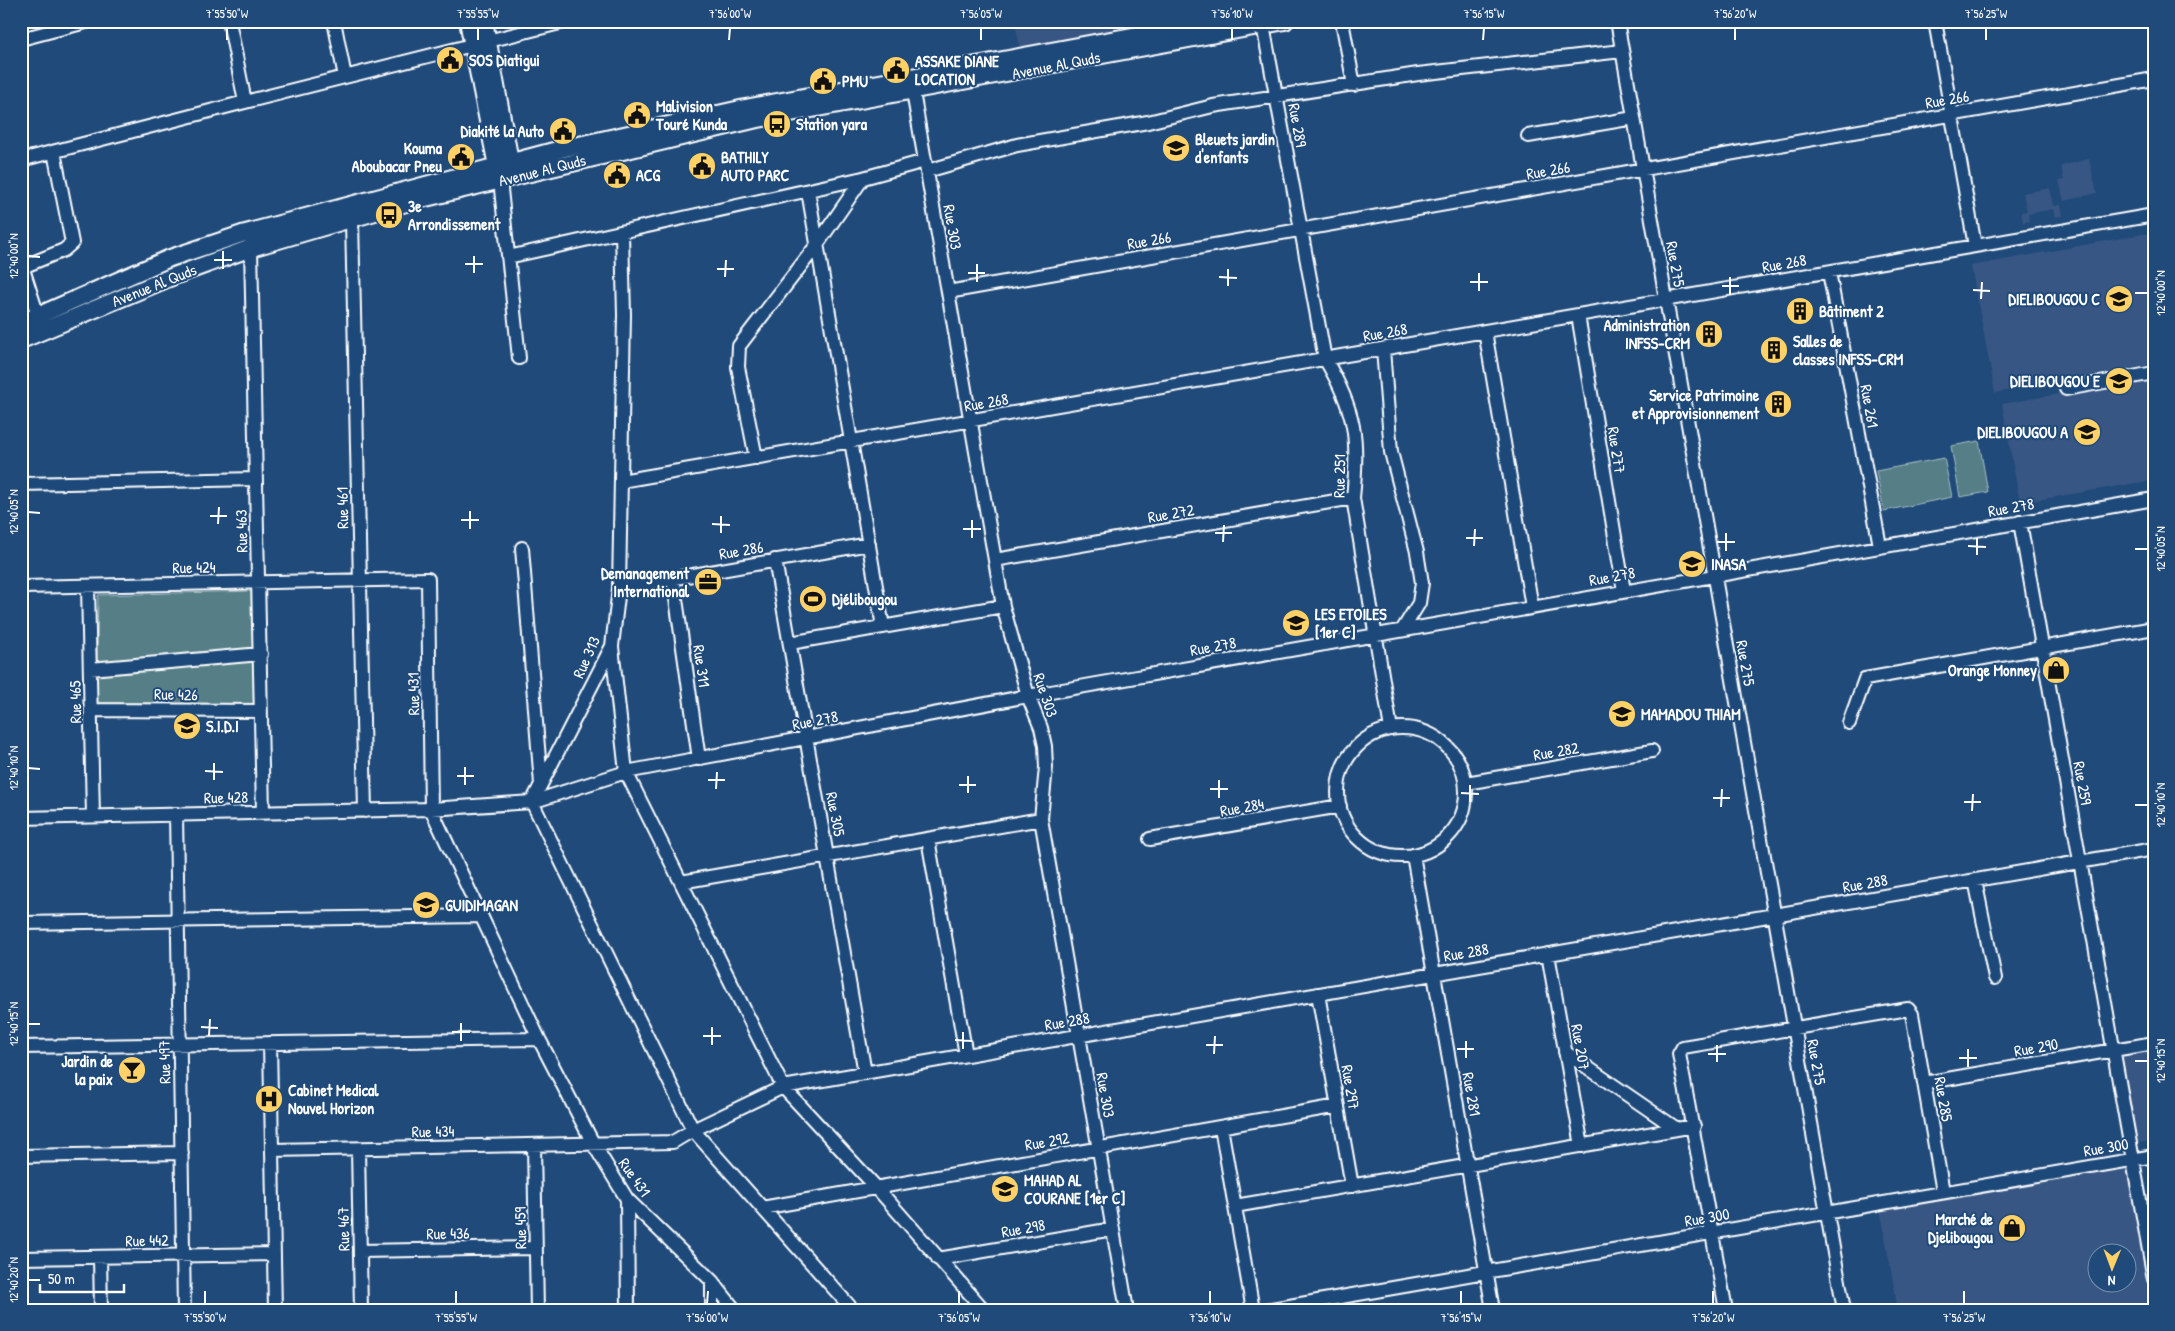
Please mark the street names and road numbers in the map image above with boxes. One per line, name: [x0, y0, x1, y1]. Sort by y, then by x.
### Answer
street label: Avenue Al Quds: [1010, 46, 1102, 84]
street label: Rue 266: [1923, 84, 1971, 114]
street label: Rue 289: [1283, 101, 1313, 149]
street label: Avenue Al Quds: [496, 149, 588, 191]
street label: Rue 266: [1524, 155, 1572, 185]
street label: Rue 303: [938, 203, 968, 251]
street label: Rue 266: [1125, 225, 1173, 255]
street label: Rue 275: [1661, 239, 1691, 289]
street label: Rue 268: [1760, 248, 1808, 278]
street label: Avenue Al Quds: [108, 258, 200, 312]
street label: Rue 268: [1361, 317, 1409, 347]
street label: Rue 261: [1855, 383, 1885, 429]
street label: Rue 268: [962, 387, 1010, 417]
street label: Rue 277: [1602, 425, 1632, 475]
street label: Rue 251: [1328, 454, 1350, 498]
street label: Rue 461: [331, 487, 353, 529]
street label: Rue 278: [1986, 492, 2036, 522]
street label: Rue 272: [1146, 498, 1196, 528]
street label: Rue 463: [230, 509, 252, 553]
street label: Rue 286: [717, 535, 765, 565]
street label: Rue 424: [172, 556, 216, 578]
street label: Rue 278: [1587, 561, 1637, 591]
street label: Rue 278: [1188, 631, 1238, 661]
street label: Rue 313: [567, 632, 605, 682]
street label: Rue 275: [1731, 638, 1761, 688]
street label: Rue 311: [688, 643, 716, 689]
street label: Rue 303: [1028, 670, 1064, 720]
street label: Rue 431: [402, 672, 424, 716]
street label: Rue 465: [64, 680, 86, 724]
street label: Rue 426: [154, 683, 198, 705]
street label: Rue 278: [790, 705, 840, 735]
street label: Rue 282: [1532, 736, 1581, 766]
street label: Rue 259: [2068, 760, 2098, 807]
street label: Rue 428: [204, 786, 248, 808]
street label: Rue 305: [821, 790, 851, 838]
street label: Rue 284: [1218, 792, 1266, 822]
street label: Rue 288: [1841, 868, 1889, 898]
street label: Rue 288: [1442, 937, 1490, 967]
street label: Rue 288: [1043, 1006, 1091, 1036]
street label: Rue 207: [1566, 1022, 1596, 1072]
street label: Rue 290: [2012, 1032, 2060, 1062]
street label: Rue 275: [1802, 1037, 1832, 1087]
street label: Rue 497: [153, 1040, 175, 1084]
street label: Rue 297: [1336, 1063, 1366, 1111]
street label: Rue 281: [1457, 1070, 1487, 1118]
street label: Rue 303: [1091, 1071, 1121, 1119]
street label: Rue 285: [1929, 1075, 1959, 1123]
street label: Rue 434: [411, 1120, 455, 1142]
street label: Rue 292: [1023, 1126, 1071, 1156]
street label: Rue 300: [2082, 1132, 2130, 1162]
street label: Rue 431: [614, 1153, 656, 1201]
street label: Rue 300: [1683, 1202, 1731, 1232]
street label: Rue 467: [332, 1207, 354, 1251]
street label: Rue 459: [509, 1207, 531, 1249]
street label: Rue 298: [999, 1213, 1047, 1243]
street label: Rue 436: [426, 1222, 470, 1244]
street label: Rue 442: [125, 1229, 169, 1251]

